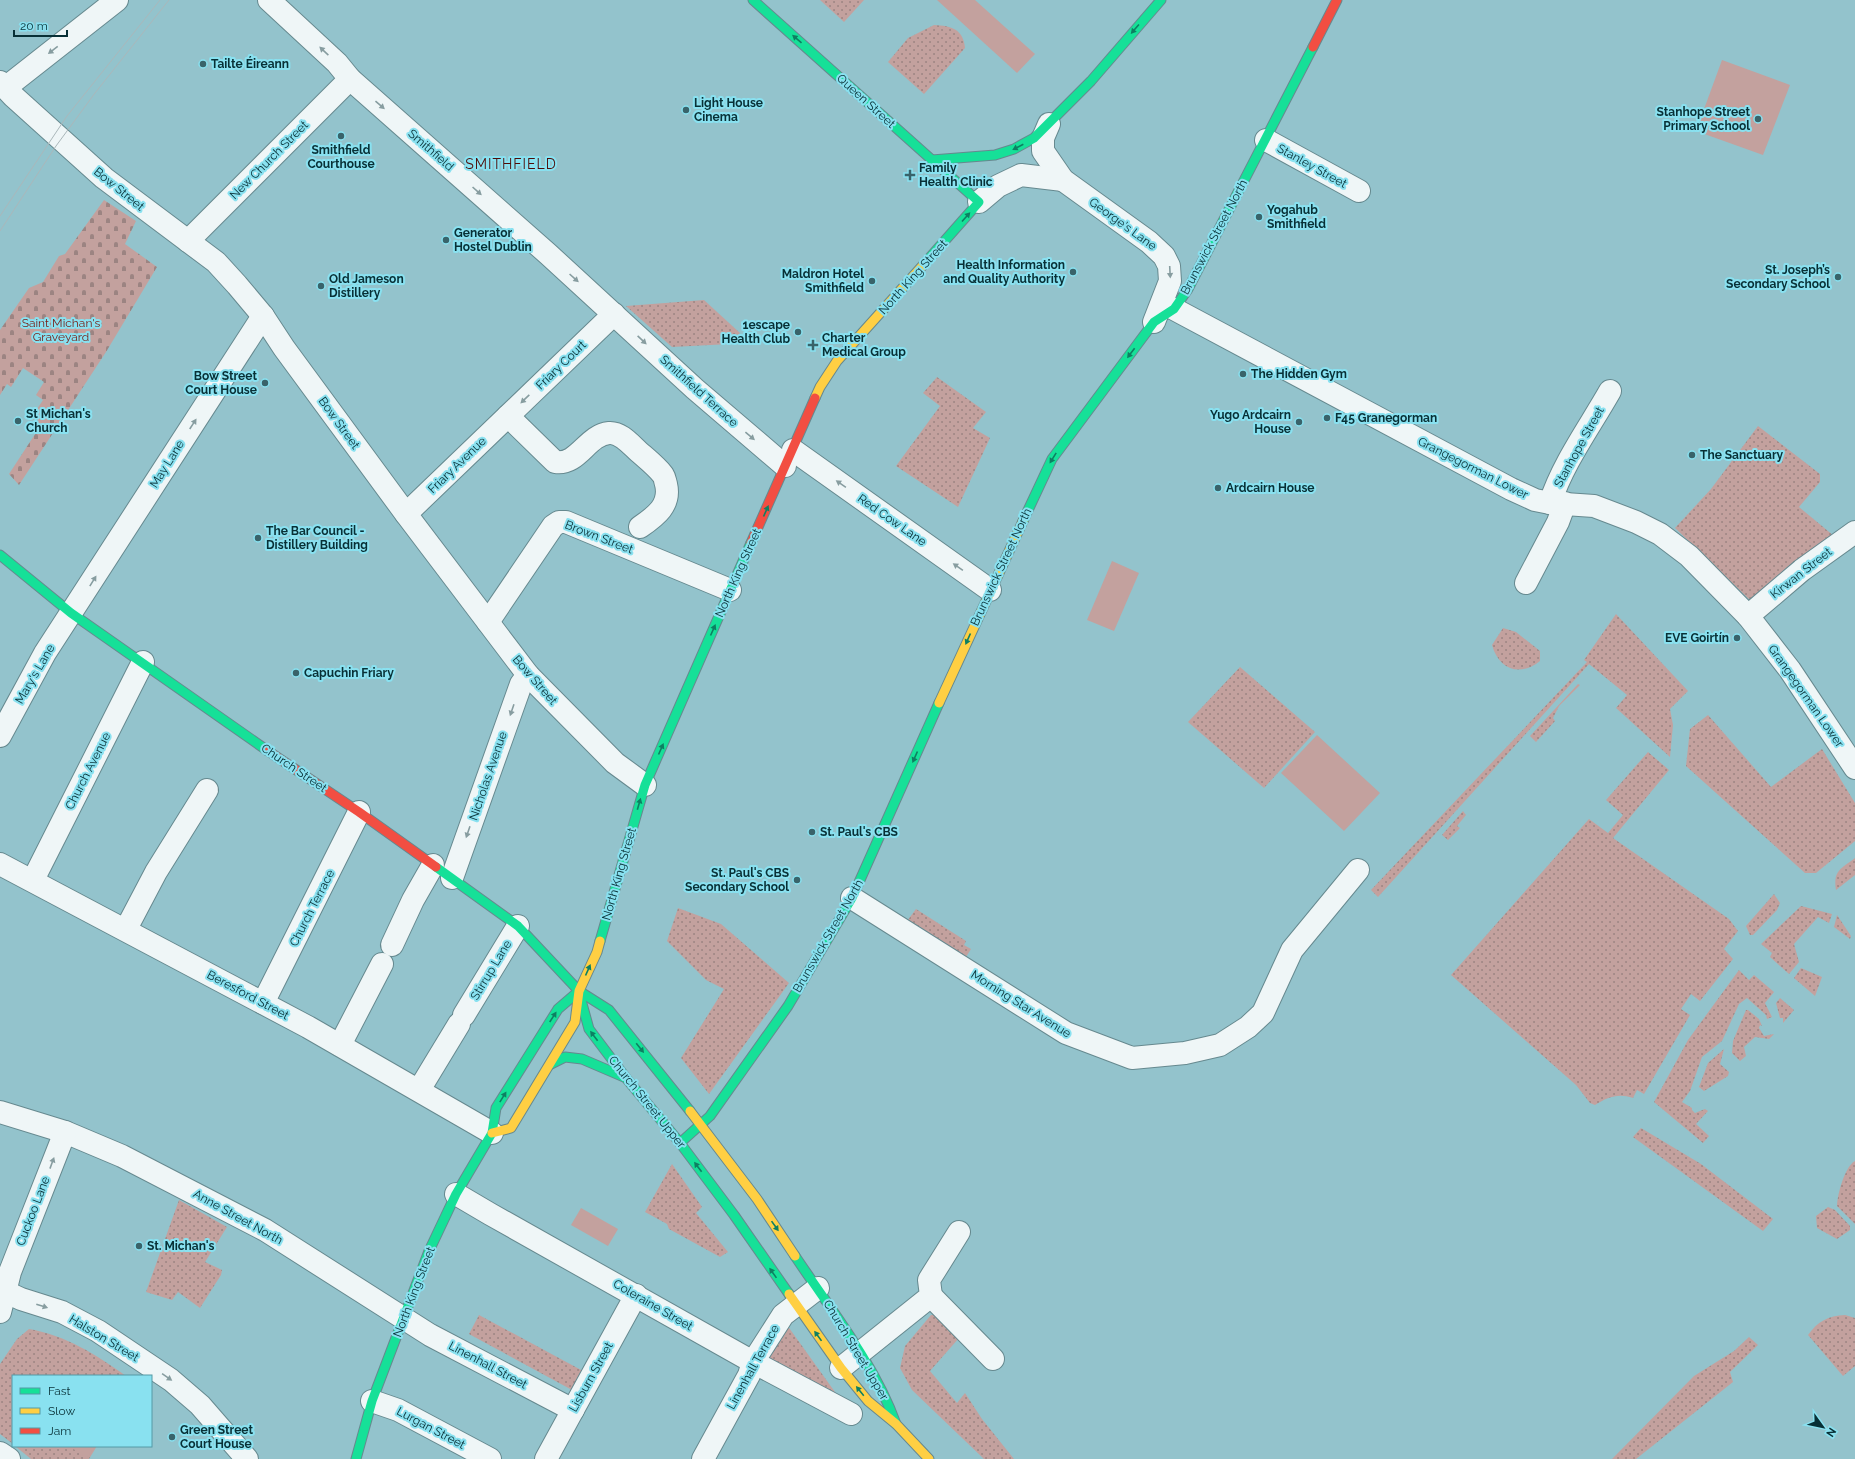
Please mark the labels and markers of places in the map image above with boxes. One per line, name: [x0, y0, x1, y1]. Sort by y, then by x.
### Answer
place label: Tailte Éireann: [211, 56, 289, 71]
marker: Tailte Éireann: [198, 59, 208, 69]
place label: Light House Cinema: [694, 96, 763, 124]
marker: Light House Cinema: [681, 105, 691, 115]
place label: Stanhope Street Primary School: [1657, 105, 1750, 133]
marker: Stanhope Street Primary School: [1753, 114, 1763, 124]
marker: Smithfield Courthouse: [336, 131, 346, 141]
place label: Smithfield Courthouse: [307, 143, 375, 171]
place label: Family Health Clinic: [919, 161, 993, 189]
marker: Family Health Clinic: [904, 169, 916, 181]
place label: Yogahub Smithfield: [1267, 203, 1326, 231]
marker: Yogahub Smithfield: [1254, 212, 1264, 222]
place label: Generator Hostel Dublin: [454, 226, 532, 254]
marker: Generator Hostel Dublin: [441, 235, 451, 245]
place label: Health Information and Quality Authority: [943, 258, 1065, 286]
place label: St. Joseph’s Secondary School: [1726, 263, 1830, 291]
place label: Maldron Hotel Smithfield: [782, 267, 864, 295]
marker: Health Information and Quality Authority: [1068, 267, 1078, 277]
place label: Old Jameson Distillery: [329, 272, 404, 300]
marker: St. Joseph’s Secondary School: [1833, 272, 1843, 282]
marker: Maldron Hotel Smithfield: [867, 276, 877, 286]
marker: Old Jameson Distillery: [316, 281, 326, 291]
place label: 1escape Health Club: [722, 318, 790, 346]
marker: 1escape Health Club: [793, 327, 803, 337]
place label: Charter Medical Group: [822, 331, 906, 359]
marker: Charter Medical Group: [807, 339, 819, 351]
place label: The Hidden Gym: [1251, 367, 1347, 381]
place label: Bow Street Court House: [185, 369, 257, 397]
marker: The Hidden Gym: [1238, 369, 1248, 379]
marker: Bow Street Court House: [260, 378, 270, 388]
place label: St Michan's Church: [26, 407, 91, 435]
place label: Yugo Ardcairn House: [1210, 408, 1291, 436]
place label: F45 Granegorman: [1335, 411, 1437, 425]
marker: F45 Granegorman: [1322, 413, 1332, 423]
marker: St Michan's Church: [13, 416, 23, 426]
marker: Yugo Ardcairn House: [1294, 417, 1304, 427]
place label: The Sanctuary: [1700, 448, 1784, 462]
marker: The Sanctuary: [1687, 450, 1697, 460]
place label: Ardcairn House: [1226, 481, 1315, 495]
marker: Ardcairn House: [1213, 483, 1223, 493]
place label: The Bar Council - Distillery Building: [266, 524, 368, 552]
marker: The Bar Council - Distillery Building: [253, 533, 263, 543]
place label: EVE Goirtín: [1665, 631, 1729, 645]
marker: EVE Goirtín: [1732, 633, 1742, 643]
place label: Capuchin Friary: [304, 666, 394, 680]
marker: Capuchin Friary: [291, 668, 301, 678]
place label: St. Paul's CBS: [820, 825, 898, 839]
marker: St. Paul's CBS: [807, 827, 817, 837]
place label: St. Paul's CBS Secondary School: [685, 866, 789, 894]
marker: St. Paul's CBS Secondary School: [792, 875, 802, 885]
place label: St. Michan's: [147, 1239, 215, 1253]
marker: St. Michan's: [134, 1241, 144, 1251]
place label: Green Street Court House: [180, 1423, 253, 1451]
marker: Green Street Court House: [167, 1432, 177, 1442]

